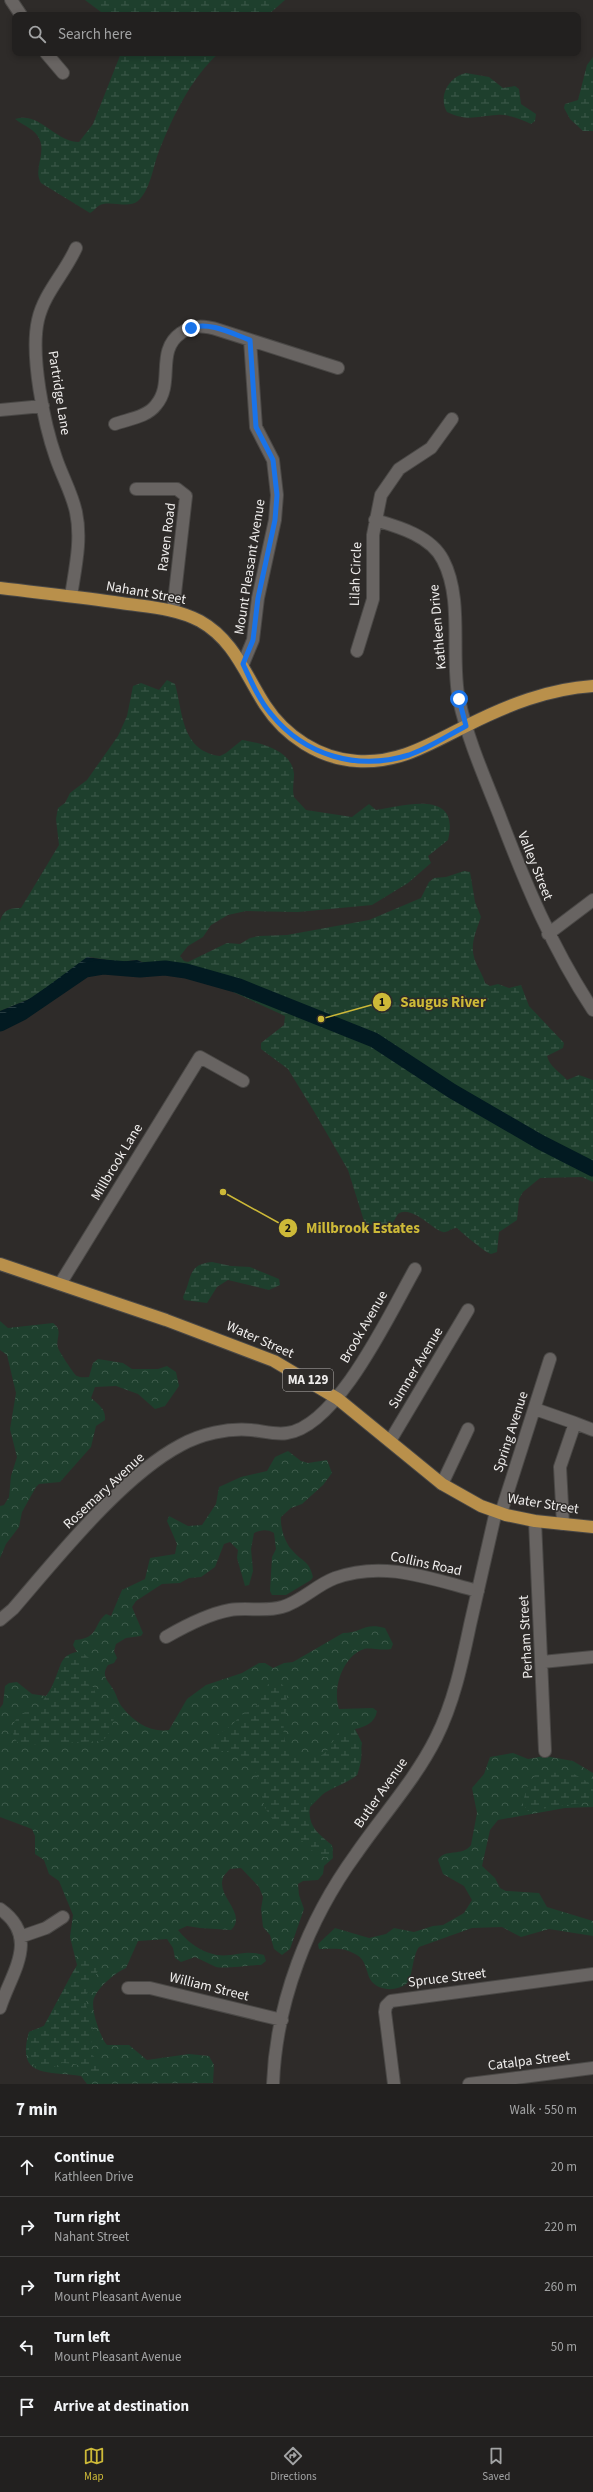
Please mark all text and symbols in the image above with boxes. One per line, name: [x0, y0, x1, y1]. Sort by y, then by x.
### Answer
search box: [12, 12, 581, 56]
icon: search: [26, 23, 48, 45]
text: Search here: [58, 24, 132, 45]
route end: [182, 319, 200, 337]
street label: Partridge Lane: [42, 349, 76, 437]
street label: Mount Pleasant Avenue: [229, 498, 271, 636]
street label: Raven Road: [153, 502, 181, 572]
street label: Lilah Circle: [345, 541, 367, 607]
street label: Nahant Street: [104, 576, 188, 610]
street label: Kathleen Drive: [424, 583, 452, 670]
route start: [450, 690, 468, 708]
street label: Valley Street: [512, 829, 558, 904]
callout: Saugus River: [372, 988, 494, 1015]
text: Saugus River: [400, 992, 486, 1013]
text: 1: [379, 994, 385, 1011]
street label: Millbrook Lane: [86, 1120, 148, 1204]
callout: Millbrook Estates: [278, 1214, 427, 1241]
text: Millbrook Estates: [306, 1218, 420, 1239]
text: 2: [285, 1220, 291, 1237]
street label: Brook Avenue: [335, 1287, 393, 1367]
street label: Water Street: [223, 1316, 297, 1364]
street label: Sumner Avenue: [384, 1323, 448, 1413]
road number: MA 129: [283, 1369, 333, 1391]
street label: Spring Avenue: [488, 1389, 534, 1475]
street label: Rosemary Avenue: [59, 1448, 149, 1534]
street label: Water Street: [506, 1489, 580, 1520]
street label: Collins Road: [388, 1547, 464, 1581]
street label: Perham Street: [514, 1594, 538, 1679]
street label: Butler Avenue: [349, 1754, 413, 1832]
street label: Spruce Street: [407, 1963, 487, 1993]
street label: William Street: [167, 1967, 251, 2007]
street label: Catalpa Street: [487, 2046, 571, 2076]
text: 7 min: [16, 2098, 57, 2122]
text: Walk · 550 m: [509, 2101, 577, 2119]
text: Continue: [54, 2147, 114, 2168]
icon: ahead: [16, 2156, 38, 2178]
text: 20 m: [551, 2158, 577, 2176]
text: Kathleen Drive: [54, 2168, 133, 2186]
text: Turn right: [54, 2207, 120, 2228]
icon: right: [16, 2216, 38, 2238]
text: 220 m: [544, 2218, 577, 2236]
text: Nahant Street: [54, 2228, 129, 2246]
text: Turn right: [54, 2267, 120, 2288]
icon: right: [16, 2276, 38, 2298]
text: 260 m: [544, 2278, 577, 2296]
text: Mount Pleasant Avenue: [54, 2288, 181, 2306]
text: Turn left: [54, 2327, 110, 2348]
icon: left: [16, 2336, 38, 2358]
text: 50 m: [551, 2338, 577, 2356]
text: Mount Pleasant Avenue: [54, 2348, 181, 2366]
icon: arrive: [16, 2396, 38, 2418]
text: Arrive at destination: [54, 2396, 189, 2417]
tab: Map: [83, 2445, 105, 2484]
tab: Directions: [270, 2445, 317, 2484]
tab: Saved: [482, 2445, 510, 2484]

